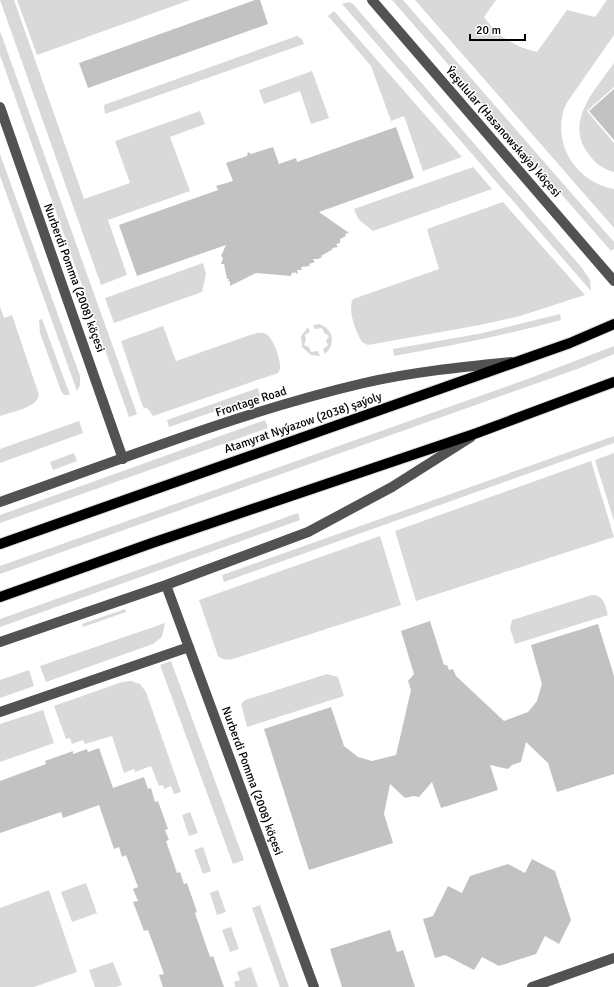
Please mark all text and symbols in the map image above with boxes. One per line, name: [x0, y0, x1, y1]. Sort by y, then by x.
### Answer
scale bar: [470, 16, 525, 42]
text: 20 m: [476, 23, 501, 38]
street label: Ýaşulular (Hasanowskaýa) köçesi: [442, 64, 564, 200]
street label: Nurberdi Pomma (2008) köçesi: [40, 202, 108, 354]
street label: Frontage Road: [214, 383, 288, 421]
street label: Atamyrat Nyýazow (2038) şaýoly: [222, 389, 384, 457]
street label: Nurberdi Pomma (2008) köçesi: [218, 705, 286, 857]

